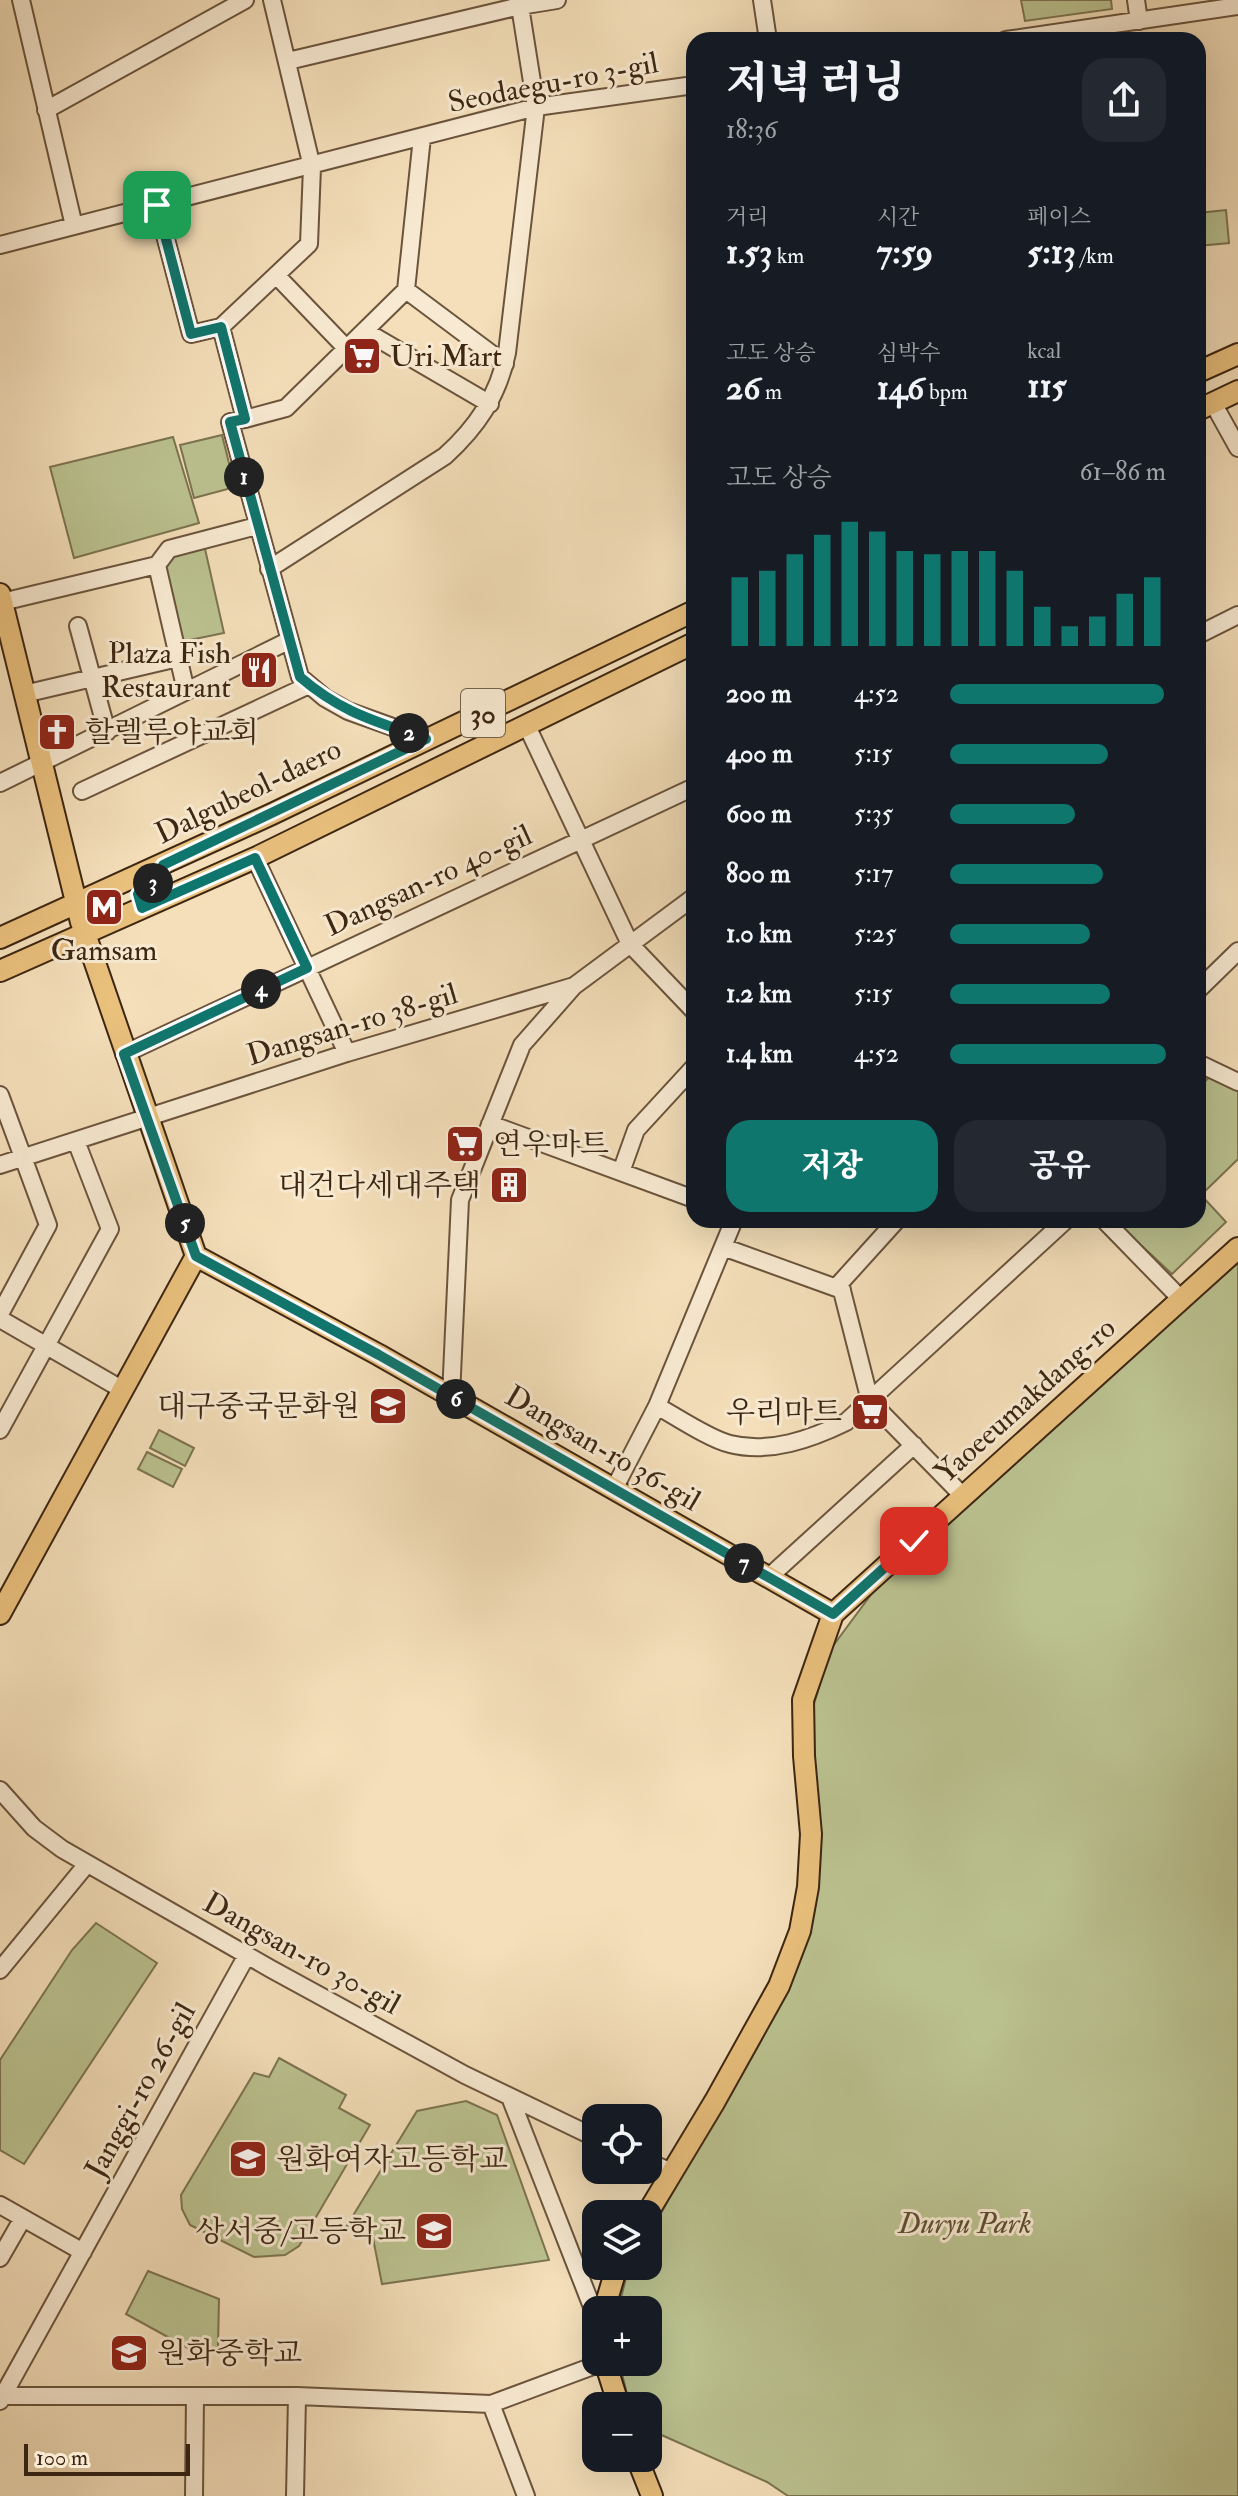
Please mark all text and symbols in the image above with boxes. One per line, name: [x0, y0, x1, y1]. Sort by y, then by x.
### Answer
street label: Seodaegu-ro 3-gil: [445, 44, 661, 121]
text: 저녁 러닝: [726, 56, 905, 111]
button: share: [1082, 58, 1166, 142]
text: 18:36: [726, 114, 777, 146]
pin: [123, 171, 191, 239]
icon: arrive: [135, 183, 179, 227]
text: 거리: [726, 203, 769, 231]
text: 시간: [877, 203, 919, 231]
text: 페이스: [1027, 203, 1091, 231]
text: 1.53: [726, 231, 772, 274]
text: 7:59: [877, 231, 933, 274]
text: 5:13: [1027, 231, 1076, 274]
text: km: [772, 242, 804, 270]
text: /km: [1076, 242, 1114, 270]
supermarket icon: Uri Mart: [341, 335, 383, 377]
text: kcal: [1027, 337, 1061, 365]
place label: Uri Mart: [390, 338, 502, 375]
text: 고도 상승: [726, 339, 816, 367]
text: 심박수: [877, 339, 940, 367]
text: 115: [1027, 365, 1066, 408]
text: 26: [726, 367, 760, 410]
text: 146: [877, 367, 924, 410]
text: m: [760, 378, 782, 406]
text: bpm: [924, 378, 968, 406]
text: 61–86 m: [1080, 456, 1166, 488]
pin: 1: [224, 457, 264, 497]
text: 고도 상승: [726, 462, 832, 494]
text: 1: [240, 463, 248, 491]
place label: Plaza Fish Restaurant: [101, 635, 231, 706]
restaurant icon: Plaza Fish Restaurant: [238, 649, 280, 691]
text: 200 m: [726, 678, 791, 710]
text: 4:52: [854, 678, 899, 710]
road number: 30: [461, 689, 505, 737]
church icon: 할렐루야교회: [36, 711, 78, 753]
pin: 2: [389, 713, 429, 753]
place label: 할렐루야교회: [85, 714, 259, 751]
text: 2: [403, 719, 415, 747]
street label: Dalgubeol-daero: [149, 731, 347, 852]
text: 400 m: [726, 738, 792, 770]
text: 5:15: [854, 738, 893, 770]
text: 600 m: [726, 798, 791, 830]
text: 5:35: [854, 798, 893, 830]
street label: Dangsan-ro 40-gil: [319, 816, 538, 945]
text: 800 m: [726, 858, 791, 890]
text: 5:17: [854, 858, 893, 890]
pin: 3: [133, 863, 173, 903]
text: 3: [149, 869, 157, 897]
metro station icon: Gamsam: [83, 886, 125, 928]
text: 1.0 km: [726, 918, 792, 950]
text: 5:25: [854, 918, 896, 950]
place label: Gamsam: [51, 932, 157, 969]
pin: 4: [241, 969, 281, 1009]
street label: Dangsan-ro 38-gil: [242, 975, 462, 1074]
text: 4: [255, 975, 267, 1003]
text: 1.2 km: [726, 978, 792, 1010]
text: 5:15: [854, 978, 893, 1010]
text: 1.4 km: [726, 1038, 793, 1070]
text: 4:52: [854, 1038, 899, 1070]
button: 저장: [726, 1120, 938, 1212]
button: 공유: [954, 1120, 1166, 1212]
supermarket icon: 연우마트: [444, 1123, 486, 1165]
place label: 연우마트: [493, 1126, 609, 1163]
building icon: 대건다세대주택: [488, 1164, 530, 1206]
place label: 대건다세대주택: [278, 1167, 481, 1204]
pin: 5: [165, 1203, 205, 1243]
text: 5: [180, 1209, 190, 1237]
street label: Yaoeeumakdang-ro: [927, 1310, 1123, 1491]
street label: Dangsan-ro 36-gil: [499, 1378, 707, 1519]
pin: 6: [436, 1379, 476, 1419]
school or university icon: 대구중국문화원: [367, 1385, 409, 1427]
text: 6: [450, 1385, 462, 1413]
place label: 대구중국문화원: [157, 1388, 360, 1425]
supermarket icon: 우리마트: [849, 1391, 891, 1433]
place label: 우리마트: [726, 1394, 842, 1431]
pin: [880, 1507, 948, 1575]
icon: check: [892, 1519, 936, 1563]
pin: 7: [724, 1543, 764, 1583]
text: 7: [739, 1549, 749, 1577]
street label: Dangsan-ro 30-gil: [197, 1884, 407, 2023]
street label: Janggi-ro 26-gil: [77, 1996, 204, 2185]
map controls: [582, 2104, 662, 2472]
button: locate: [582, 2104, 662, 2184]
school or university icon: 원화여자고등학교: [227, 2138, 269, 2180]
place label: 원화여자고등학교: [276, 2141, 508, 2178]
button: layers: [582, 2200, 662, 2280]
park label: Duryu Park: [897, 2205, 1032, 2242]
school or university icon: 상서중/고등학교: [413, 2210, 455, 2252]
place label: 상서중/고등학교: [195, 2213, 406, 2250]
button: +: [582, 2296, 662, 2376]
school or university icon: 원화중학교: [108, 2332, 150, 2374]
place label: 원화중학교: [157, 2335, 302, 2372]
button: −: [582, 2392, 662, 2472]
scale bar: [24, 2440, 190, 2476]
text: 100 m: [36, 2444, 88, 2472]

